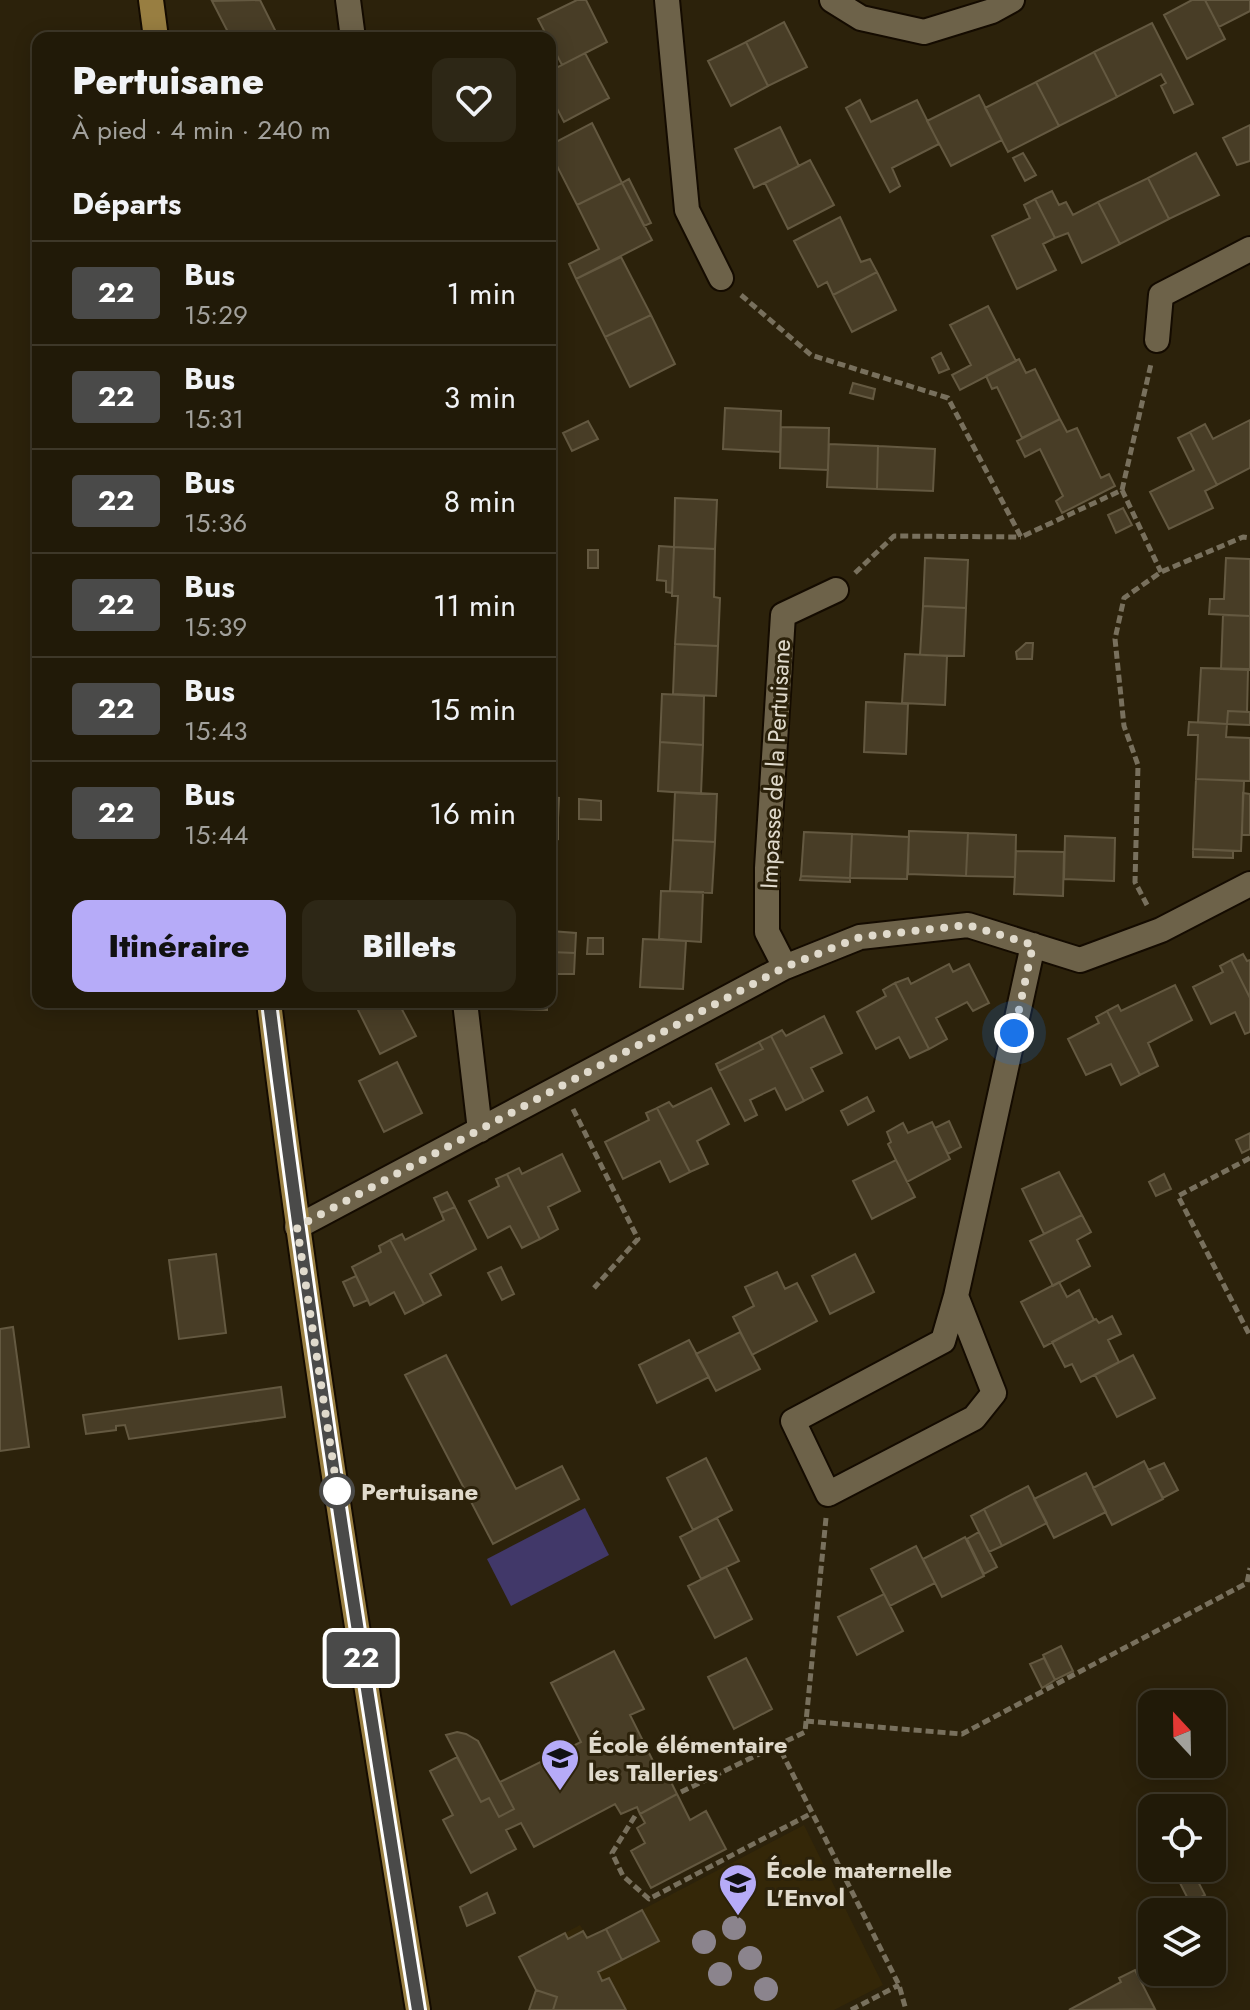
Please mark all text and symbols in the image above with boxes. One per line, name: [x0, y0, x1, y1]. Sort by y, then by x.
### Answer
text: Pertuisane: [72, 53, 264, 108]
button: heart: [432, 58, 516, 142]
text: À pied · 4 min · 240 m: [72, 111, 331, 149]
text: Départs: [72, 182, 181, 225]
text: Bus: [184, 253, 235, 296]
text: 22: [98, 272, 134, 313]
text: 1 min: [447, 272, 516, 315]
text: 15:29: [184, 296, 248, 334]
text: Bus: [184, 357, 235, 400]
text: 22: [98, 376, 134, 417]
text: 3 min: [444, 376, 516, 419]
text: 15:31: [184, 400, 244, 438]
text: Bus: [184, 461, 235, 504]
text: 22: [98, 480, 134, 521]
text: 8 min: [444, 480, 516, 523]
text: 15:36: [184, 504, 247, 542]
text: Bus: [184, 565, 235, 608]
text: 22: [98, 584, 134, 625]
text: 11 min: [433, 584, 516, 627]
text: 15:39: [184, 608, 247, 646]
street label: Impasse de la Pertuisane: [751, 638, 799, 890]
text: Bus: [184, 669, 235, 712]
text: 22: [98, 688, 134, 729]
text: 15 min: [430, 688, 516, 731]
text: 15:43: [184, 712, 248, 750]
text: Bus: [184, 773, 235, 816]
text: 22: [98, 792, 134, 833]
text: 16 min: [429, 792, 516, 835]
text: 15:44: [184, 816, 248, 854]
button: Itinéraire: [72, 900, 286, 992]
button: Billets: [302, 900, 516, 992]
your location: [994, 1013, 1034, 1053]
marker: Pertuisane: [320, 1474, 354, 1508]
place label: Pertuisane: [361, 1474, 478, 1509]
line badge: 22: [325, 1632, 397, 1684]
text: 22: [343, 1637, 379, 1678]
north arrow: [1138, 1690, 1226, 1778]
map controls: [1138, 1690, 1226, 1986]
place label: École élémentaire les Talleries: [588, 1727, 788, 1790]
school or university icon: École élémentaire les Talleries: [539, 1737, 581, 1792]
button: locate: [1138, 1794, 1226, 1882]
place label: École maternelle L'Envol: [766, 1852, 952, 1915]
school or university icon: École maternelle L'Envol: [717, 1862, 759, 1917]
button: layers: [1138, 1898, 1226, 1986]

